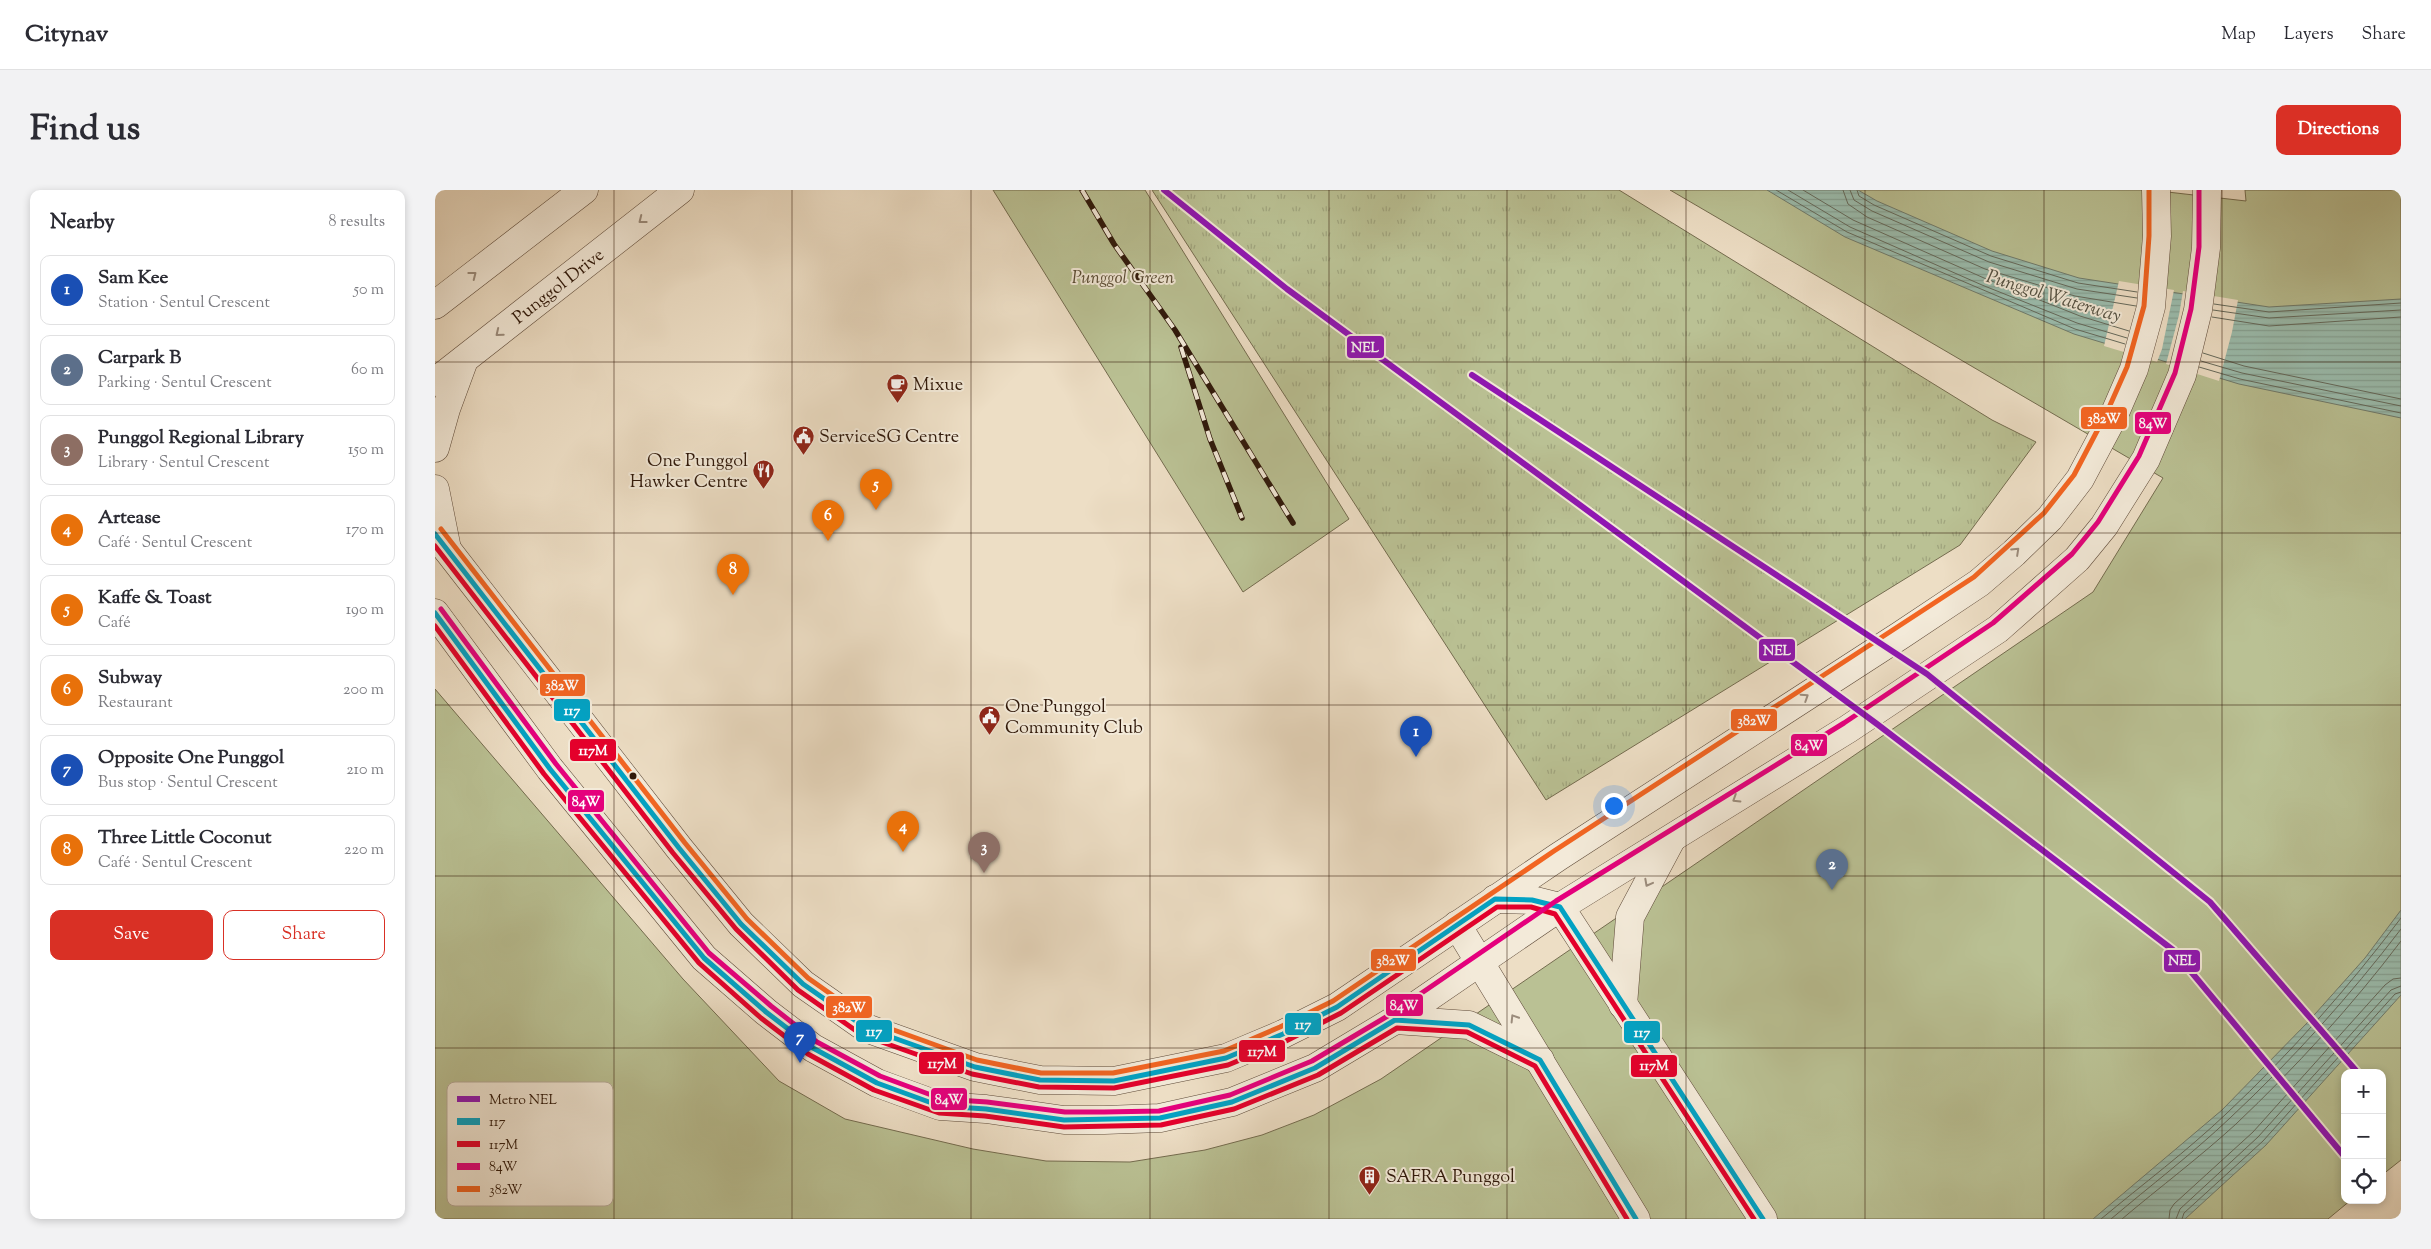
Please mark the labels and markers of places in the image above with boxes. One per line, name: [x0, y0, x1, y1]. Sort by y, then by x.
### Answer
cafe icon: Mixue: [885, 372, 909, 403]
place label: Mixue: [913, 373, 963, 399]
public building icon: ServiceSG Centre: [791, 424, 815, 455]
place label: ServiceSG Centre: [819, 425, 959, 451]
place label: One Punggol Hawker Centre: [630, 449, 748, 496]
restaurant icon: One Punggol Hawker Centre: [752, 458, 776, 489]
pin: 5: [860, 469, 892, 510]
pin: 6: [812, 500, 844, 541]
pin: 8: [717, 554, 749, 595]
place label: One Punggol Community Club: [1005, 695, 1143, 742]
public building icon: One Punggol Community Club: [977, 704, 1001, 735]
pin: 1: [1400, 716, 1432, 757]
unlabelled marker: [628, 771, 638, 781]
pin: 4: [887, 811, 919, 852]
pin: 3: [968, 832, 1000, 873]
pin: 2: [1816, 849, 1848, 890]
pin: 7: [784, 1022, 816, 1063]
building icon: SAFRA Punggol: [1358, 1164, 1382, 1195]
place label: SAFRA Punggol: [1386, 1165, 1515, 1191]

